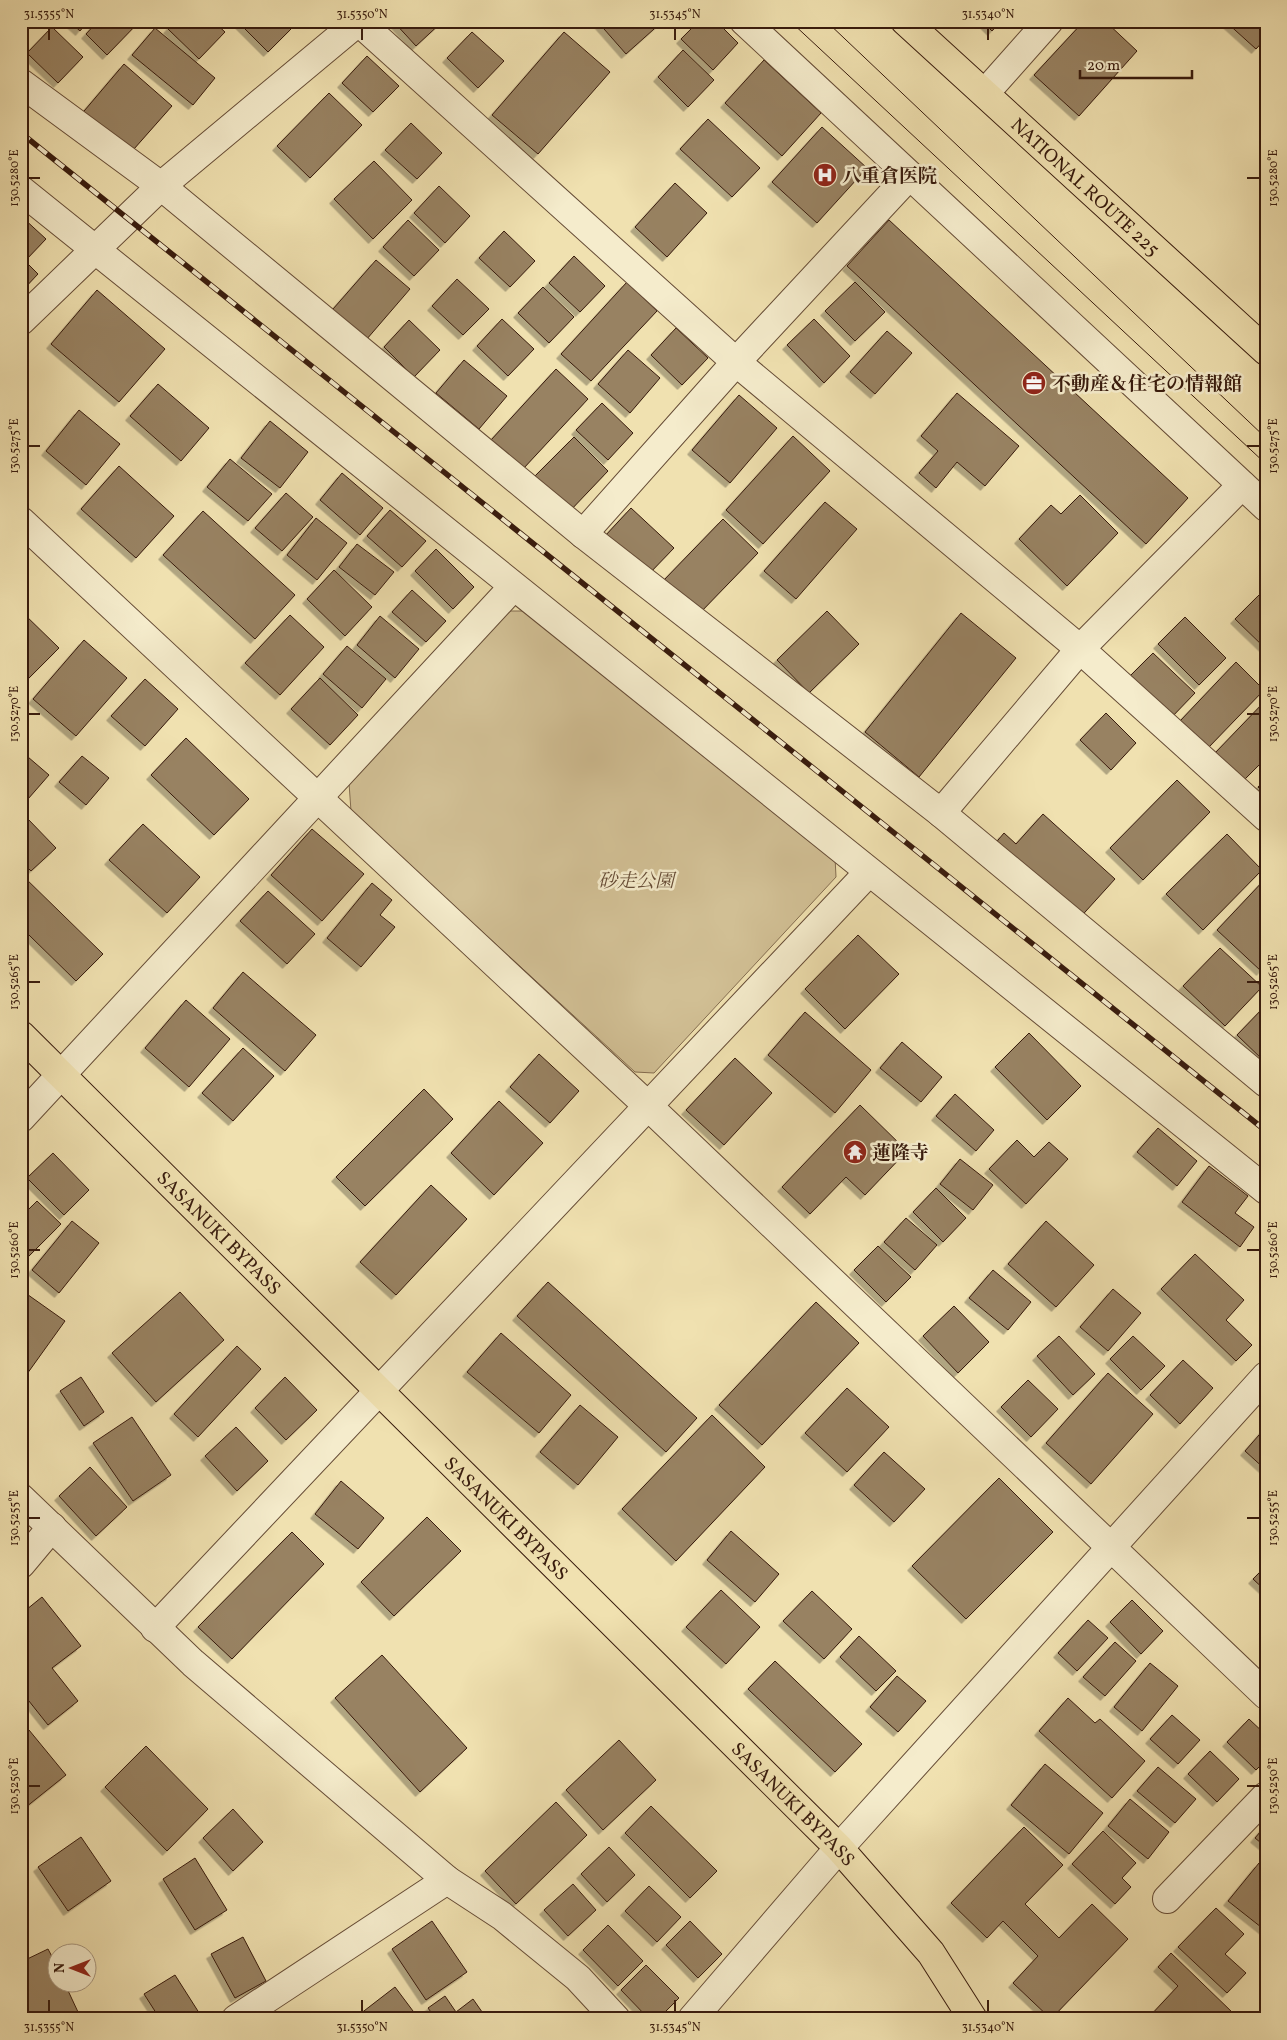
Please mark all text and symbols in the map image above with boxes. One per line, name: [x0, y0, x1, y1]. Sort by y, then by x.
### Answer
text: 31.5355°N: [24, 7, 74, 23]
text: 31.5350°N: [336, 7, 388, 23]
text: 31.5345°N: [649, 7, 701, 23]
text: 31.5340°N: [962, 7, 1014, 23]
scale bar: [1080, 48, 1192, 80]
text: 20 m: [1087, 56, 1120, 77]
street label: NATIONAL ROUTE 225: [1004, 113, 1165, 263]
text: 130.5280°E: [7, 149, 23, 207]
text: 130.5280°E: [1266, 149, 1282, 207]
hospital icon: 八重倉医院: [812, 162, 838, 188]
place label: 八重倉医院: [842, 164, 937, 190]
office icon: 不動産＆住宅の情報館: [1021, 370, 1047, 396]
place label: 不動産＆住宅の情報館: [1052, 372, 1242, 398]
text: 130.5275°E: [7, 418, 23, 474]
text: 130.5275°E: [1266, 418, 1282, 474]
text: 130.5270°E: [7, 686, 23, 742]
text: 130.5270°E: [1266, 686, 1282, 742]
park label: 砂走公園: [598, 869, 677, 895]
text: 130.5265°E: [7, 954, 23, 1010]
text: 130.5265°E: [1266, 954, 1282, 1010]
temple icon: 蓮隆寺: [842, 1139, 868, 1165]
place label: 蓮隆寺: [872, 1141, 929, 1167]
street label: SASANUKI BYPASS: [150, 1166, 286, 1301]
text: 130.5260°E: [7, 1221, 23, 1279]
text: 130.5260°E: [1266, 1221, 1282, 1279]
street label: SASANUKI BYPASS: [437, 1452, 573, 1587]
text: 130.5255°E: [7, 1490, 23, 1546]
text: 130.5255°E: [1266, 1490, 1282, 1546]
street label: SASANUKI BYPASS: [725, 1737, 860, 1873]
text: 130.5250°E: [7, 1758, 23, 1814]
text: 130.5250°E: [1266, 1758, 1282, 1814]
north arrow: [48, 1942, 98, 1992]
text: N: [51, 1963, 70, 1973]
text: 31.5355°N: [24, 2020, 74, 2036]
text: 31.5350°N: [336, 2020, 388, 2036]
text: 31.5345°N: [649, 2020, 701, 2036]
text: 31.5340°N: [962, 2020, 1014, 2036]

